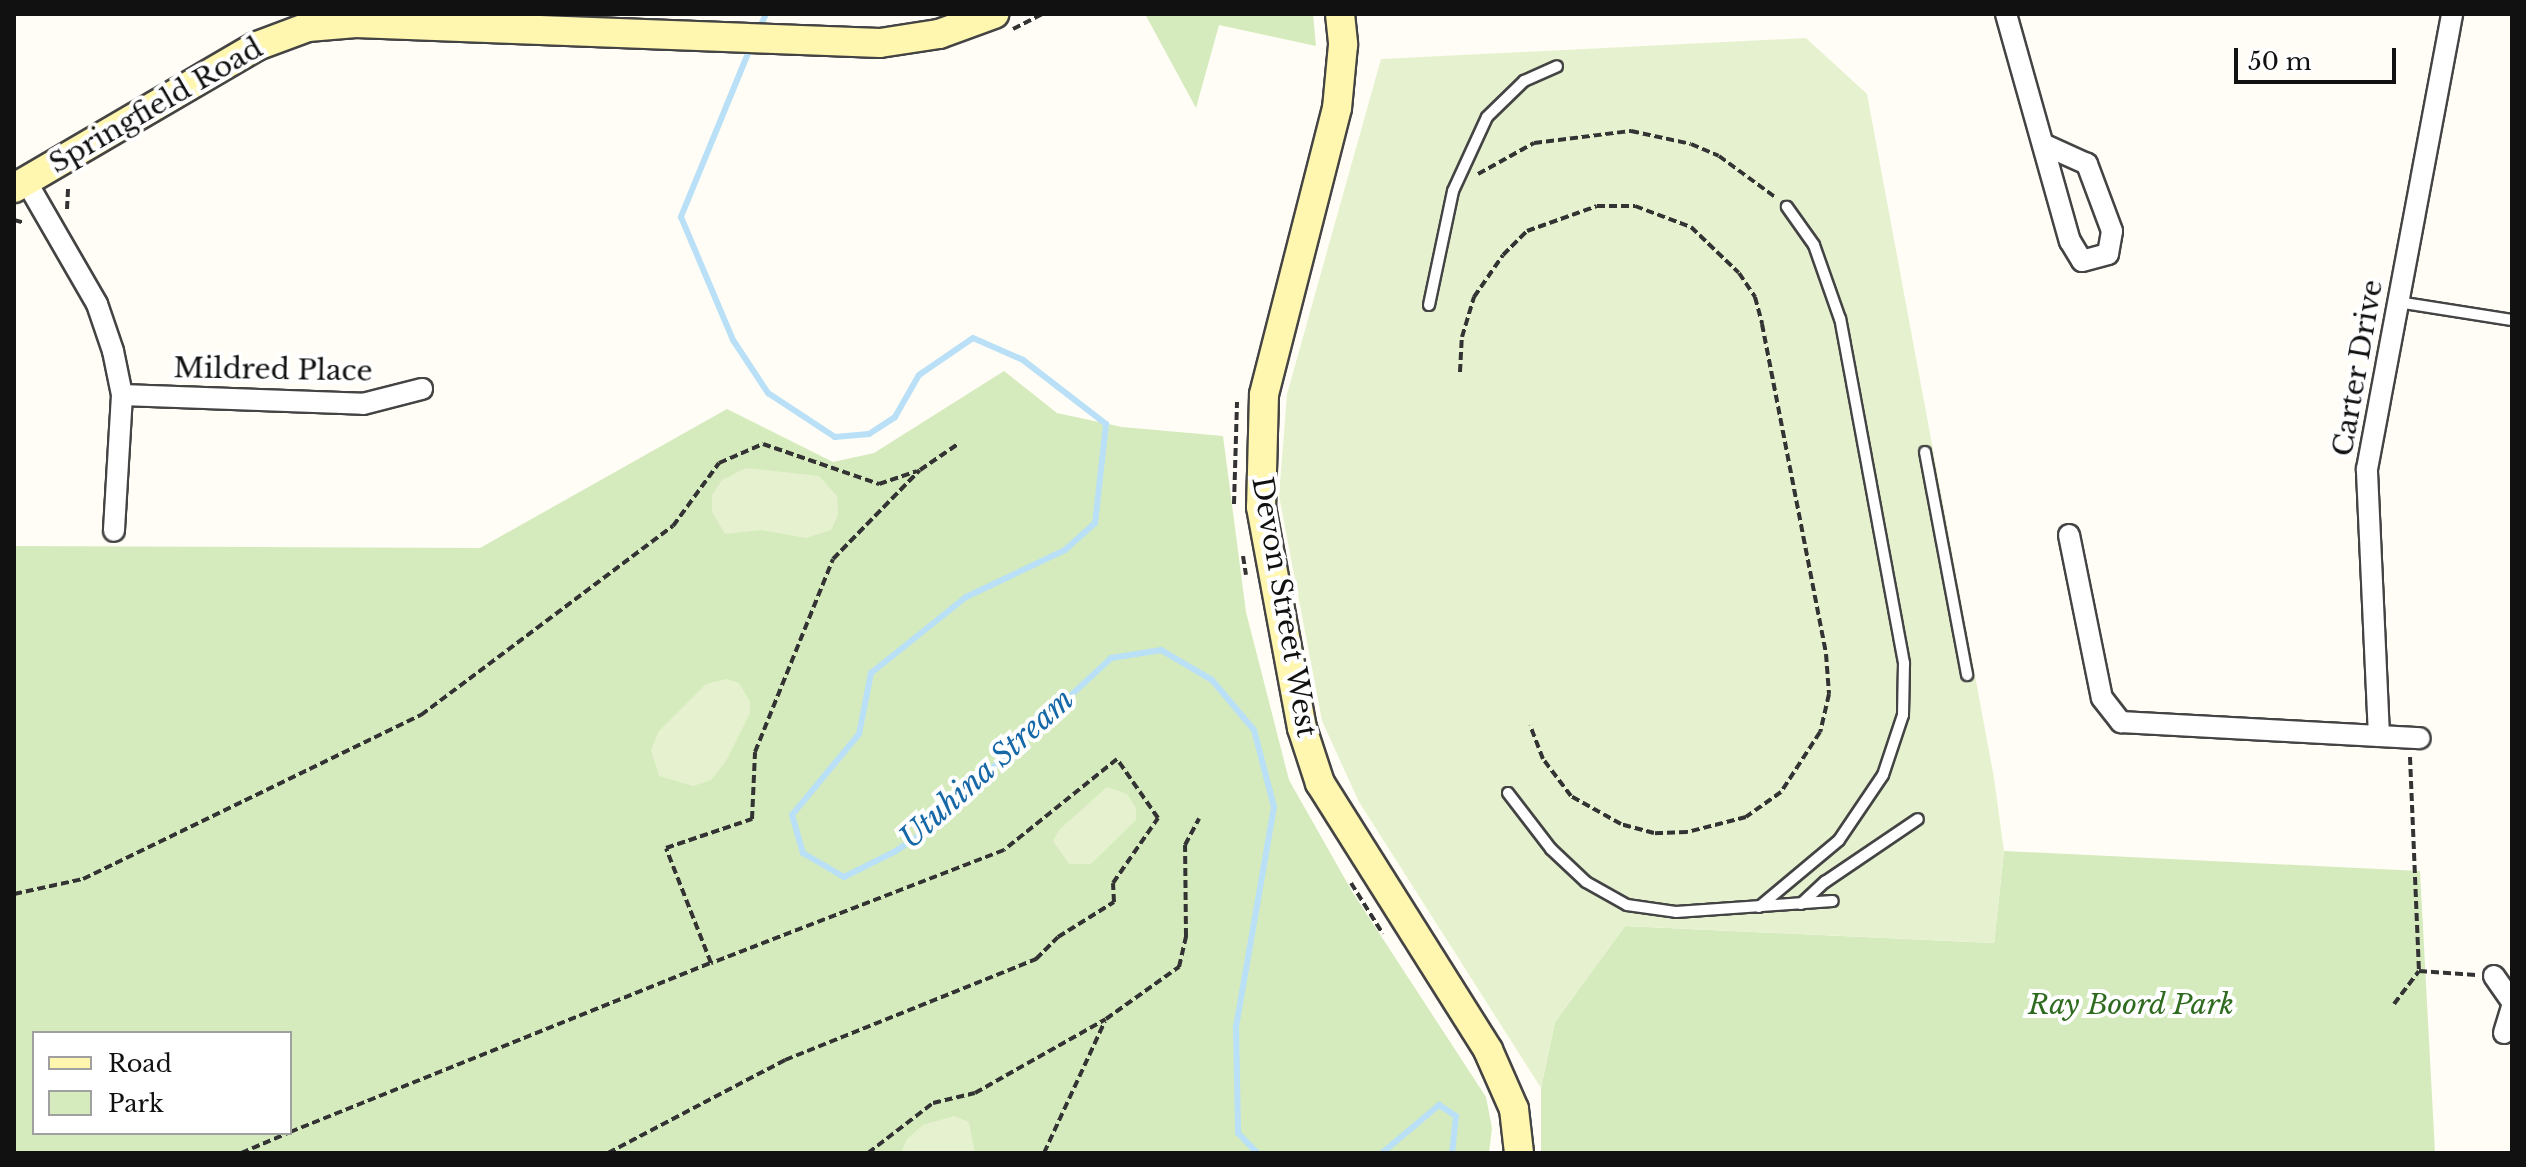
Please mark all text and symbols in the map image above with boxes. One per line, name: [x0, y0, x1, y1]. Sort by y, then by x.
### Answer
street label: Springfield Road: [43, 31, 269, 181]
scale bar: [2238, 32, 2400, 82]
text: 50 m: [2248, 47, 2311, 76]
street label: Carter Drive: [2326, 277, 2390, 459]
street label: Mildred Place: [173, 351, 373, 389]
street label: Devon Street West: [1244, 474, 1324, 740]
water label: Utuhina Stream: [892, 681, 1082, 857]
park label: Ray Boord Park: [2028, 988, 2234, 1022]
legend: [32, 1031, 292, 1135]
text: Road: [108, 1049, 172, 1078]
text: Park: [108, 1089, 164, 1118]

